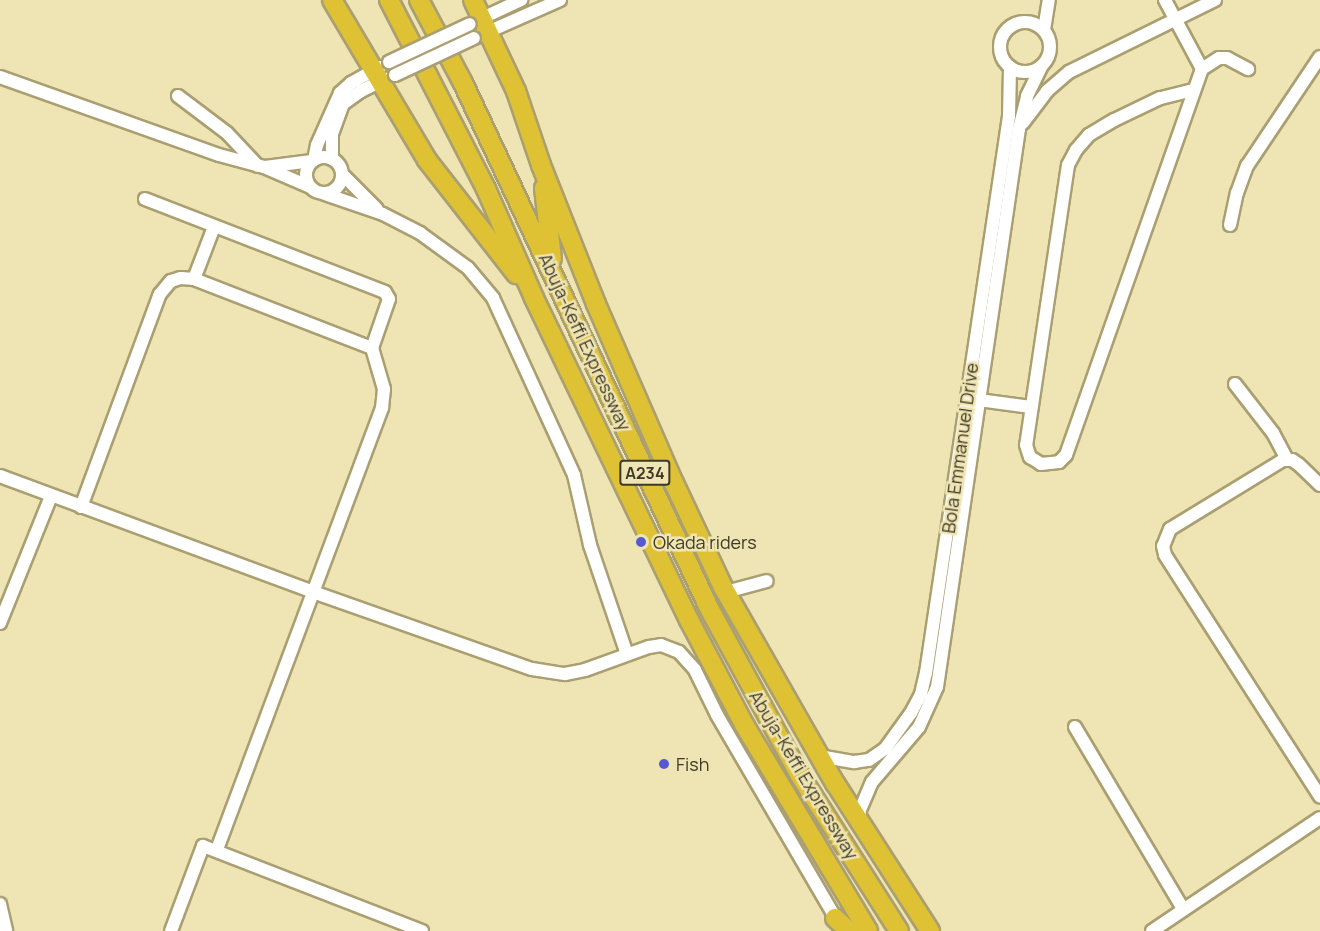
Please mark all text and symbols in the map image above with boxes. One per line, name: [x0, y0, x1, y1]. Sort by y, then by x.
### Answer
street label: Abuja-Keffi Expressway: [534, 250, 636, 434]
street label: Bola Emmanuel Drive: [937, 361, 983, 535]
road number: A234: [618, 460, 672, 486]
place label: Okada riders: [653, 531, 757, 553]
marker: Okada riders: [634, 535, 648, 549]
street label: Abuja-Keffi Expressway: [745, 687, 863, 863]
place label: Fish: [676, 753, 709, 775]
marker: Fish: [657, 757, 671, 771]

